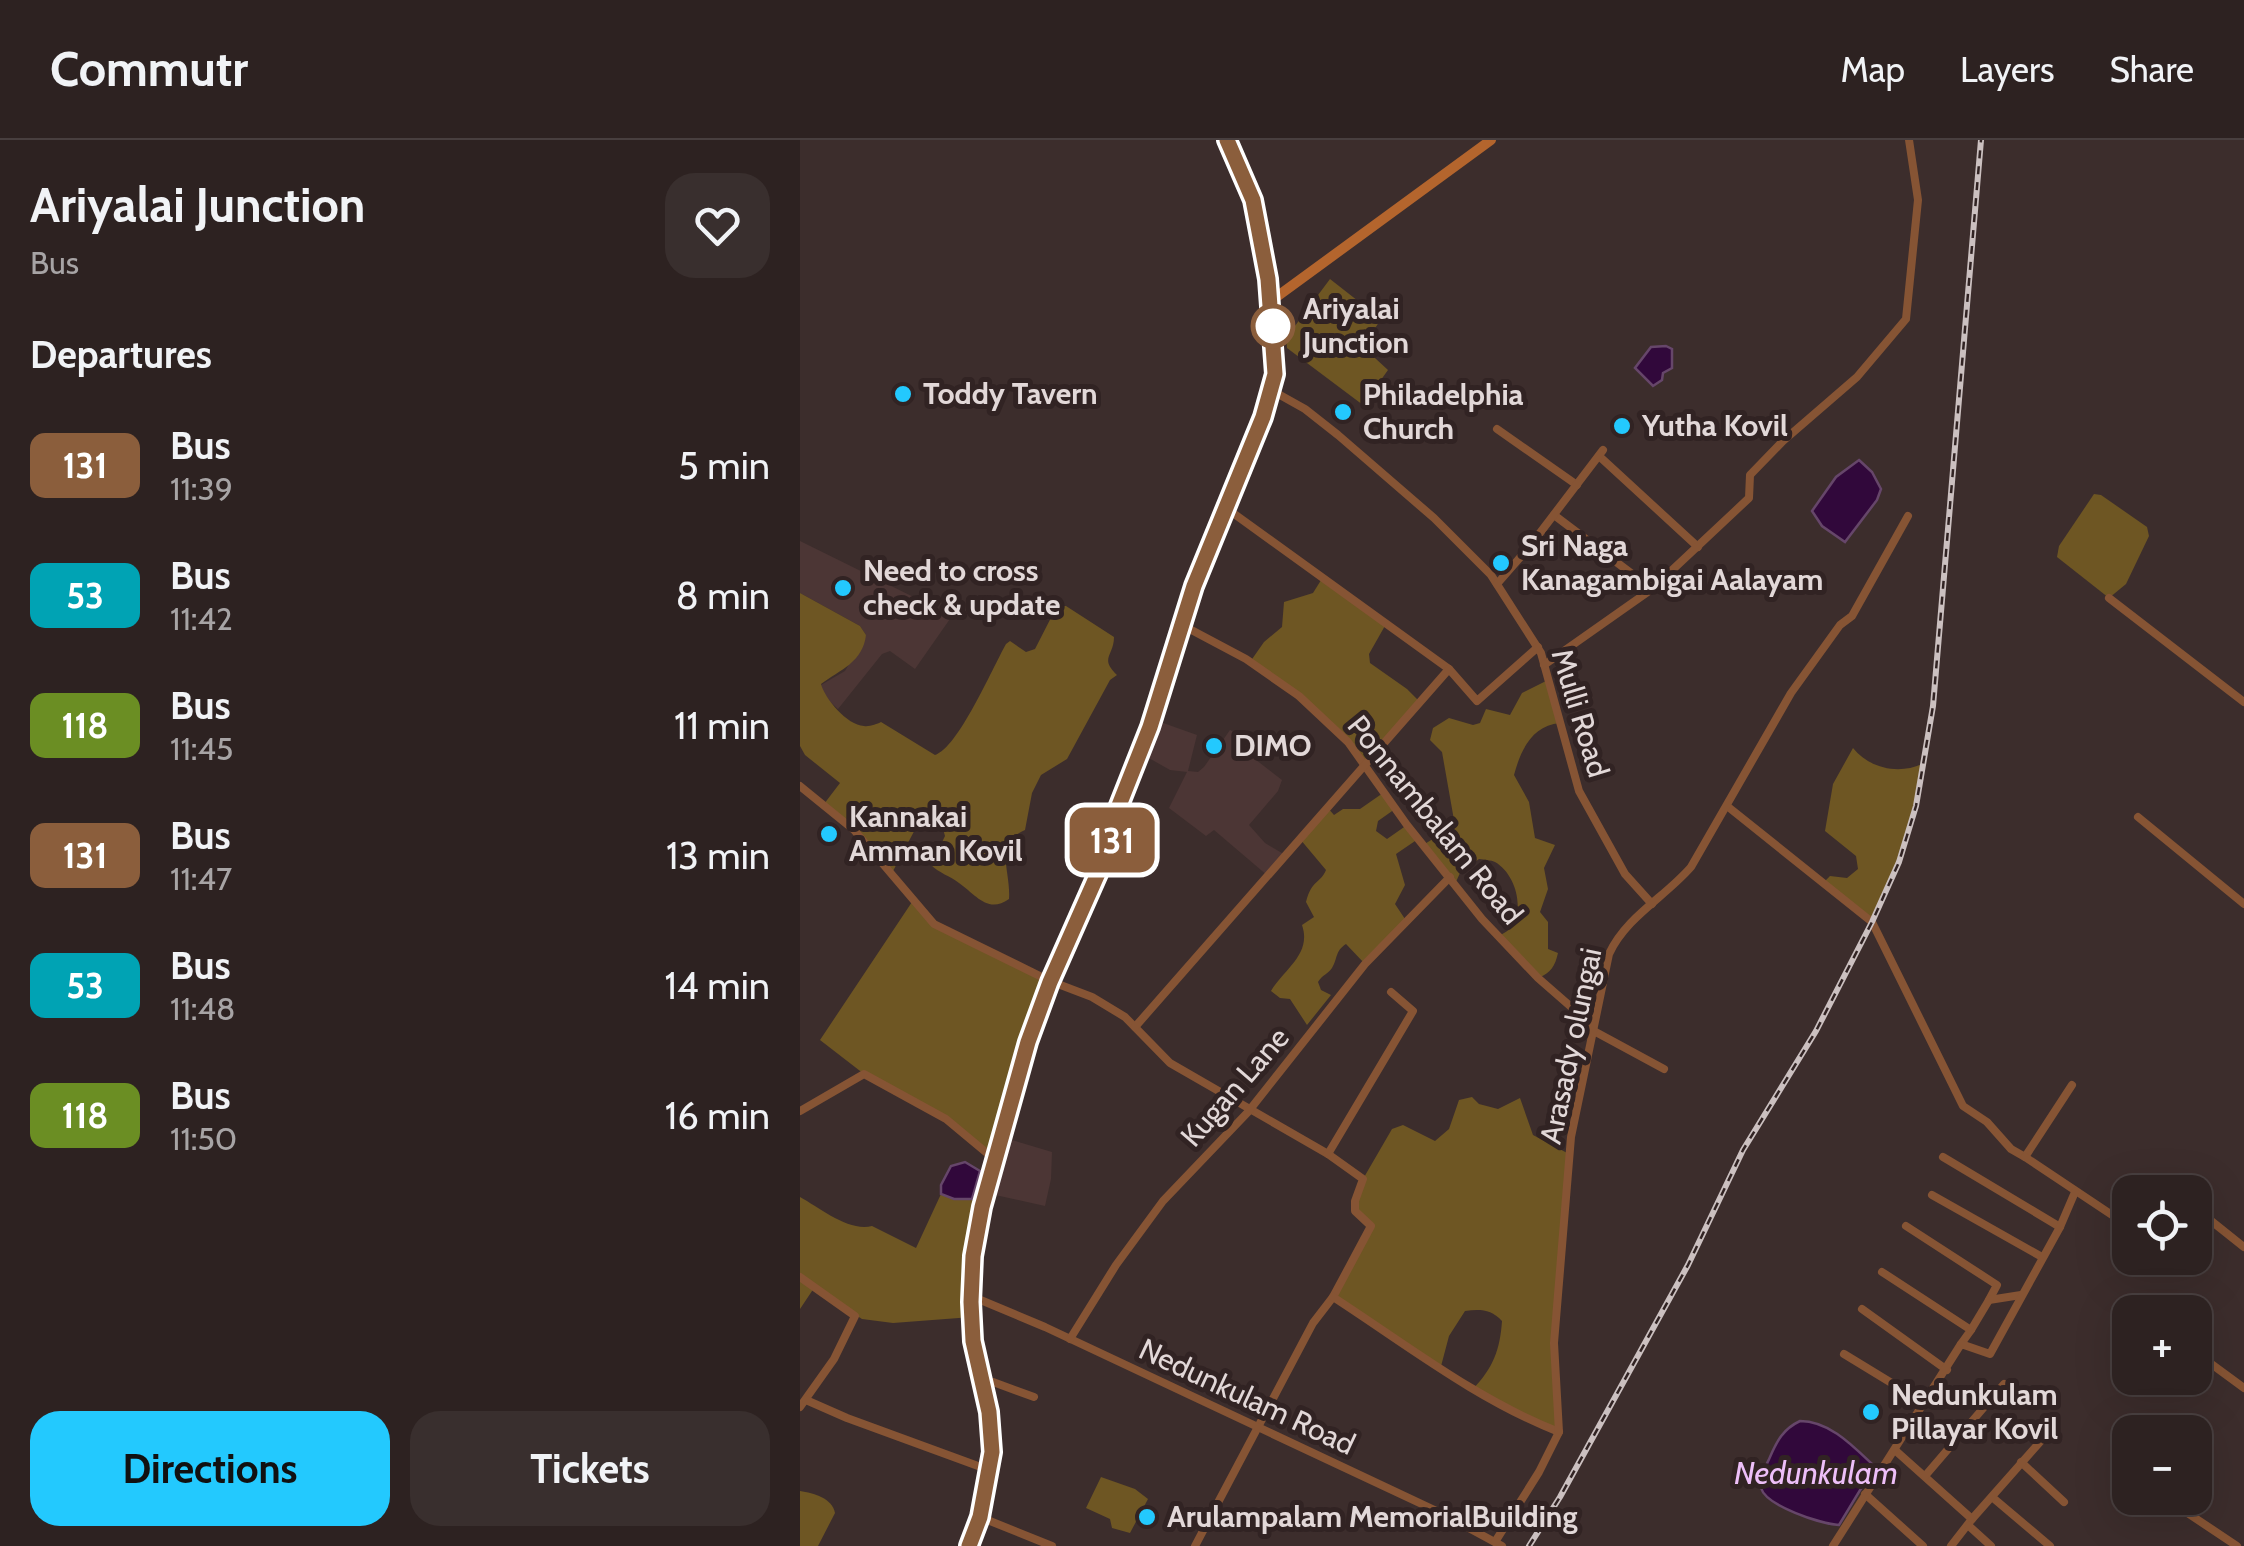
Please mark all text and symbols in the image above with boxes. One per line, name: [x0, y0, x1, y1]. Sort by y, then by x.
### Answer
text: Commutr: [50, 40, 248, 98]
text: Map: [1841, 48, 1905, 91]
text: Layers: [1960, 48, 2054, 91]
text: Share: [2109, 48, 2194, 91]
button: heart: [665, 173, 770, 278]
text: Ariyalai Junction: [30, 176, 365, 234]
text: Bus: [30, 243, 79, 282]
place label: Ariyalai Junction: [1302, 290, 1409, 361]
marker: Ariyalai Junction: [1252, 305, 1294, 347]
text: Departures: [30, 331, 212, 378]
place label: Toddy Tavern: [923, 375, 1098, 412]
place label: Philadelphia Church: [1363, 376, 1524, 447]
marker: Toddy Tavern: [892, 383, 914, 405]
marker: Philadelphia Church: [1332, 401, 1354, 423]
place label: Yutha Kovil: [1641, 407, 1788, 444]
marker: Yutha Kovil: [1611, 415, 1633, 437]
text: Bus: [170, 422, 231, 469]
text: 5 min: [678, 442, 770, 489]
text: 131: [63, 444, 107, 487]
text: 11:39: [170, 469, 233, 508]
place label: Sri Naga Kanagambigai Aalayam: [1521, 527, 1823, 598]
text: Bus: [170, 552, 231, 599]
place label: Need to cross check & update: [863, 552, 1060, 623]
marker: Sri Naga Kanagambigai Aalayam: [1490, 552, 1512, 574]
text: 8 min: [676, 572, 770, 619]
text: 53: [66, 574, 104, 617]
marker: Need to cross check & update: [832, 577, 854, 599]
text: 11:42: [170, 599, 233, 638]
street label: Mulli Road: [1543, 644, 1617, 781]
text: Bus: [170, 682, 231, 729]
text: 11 min: [674, 702, 770, 749]
text: 118: [62, 704, 108, 747]
street label: Ponnambalam Road: [1340, 708, 1531, 932]
place label: DIMO: [1234, 727, 1312, 764]
text: 11:45: [170, 729, 233, 768]
marker: DIMO: [1203, 735, 1225, 757]
place label: Kannakai Amman Kovil: [849, 798, 1023, 869]
line badge: 131: [1054, 808, 1170, 872]
text: Bus: [170, 812, 231, 859]
text: 131: [1090, 819, 1134, 862]
marker: Kannakai Amman Kovil: [818, 823, 840, 845]
text: 13 min: [666, 832, 770, 879]
text: 131: [63, 834, 107, 877]
text: 11:47: [170, 859, 232, 898]
text: Bus: [170, 942, 231, 989]
street label: Arasady olungai: [1532, 945, 1609, 1147]
text: 14 min: [664, 962, 770, 1009]
text: 53: [66, 964, 104, 1007]
text: 11:48: [170, 989, 235, 1028]
street label: Kugan Lane: [1173, 1019, 1297, 1154]
text: Bus: [170, 1072, 231, 1119]
text: 16 min: [665, 1092, 770, 1139]
text: 118: [62, 1094, 108, 1137]
text: 11:50: [170, 1119, 237, 1158]
map controls: [2112, 1175, 2212, 1515]
button: locate: [2112, 1175, 2212, 1275]
button: +: [2112, 1295, 2212, 1395]
street label: Nedunkulam Road: [1133, 1330, 1361, 1463]
place label: Nedunkulam Pillayar Kovil: [1891, 1376, 2058, 1447]
marker: Nedunkulam Pillayar Kovil: [1860, 1401, 1882, 1423]
button: Directions: [30, 1411, 390, 1526]
button: Tickets: [410, 1411, 770, 1526]
button: −: [2112, 1415, 2212, 1515]
water label: Nedunkulam: [1734, 1453, 1898, 1492]
place label: Arulampalam MemorialBuilding: [1167, 1498, 1577, 1535]
marker: Arulampalam MemorialBuilding: [1136, 1506, 1158, 1528]

